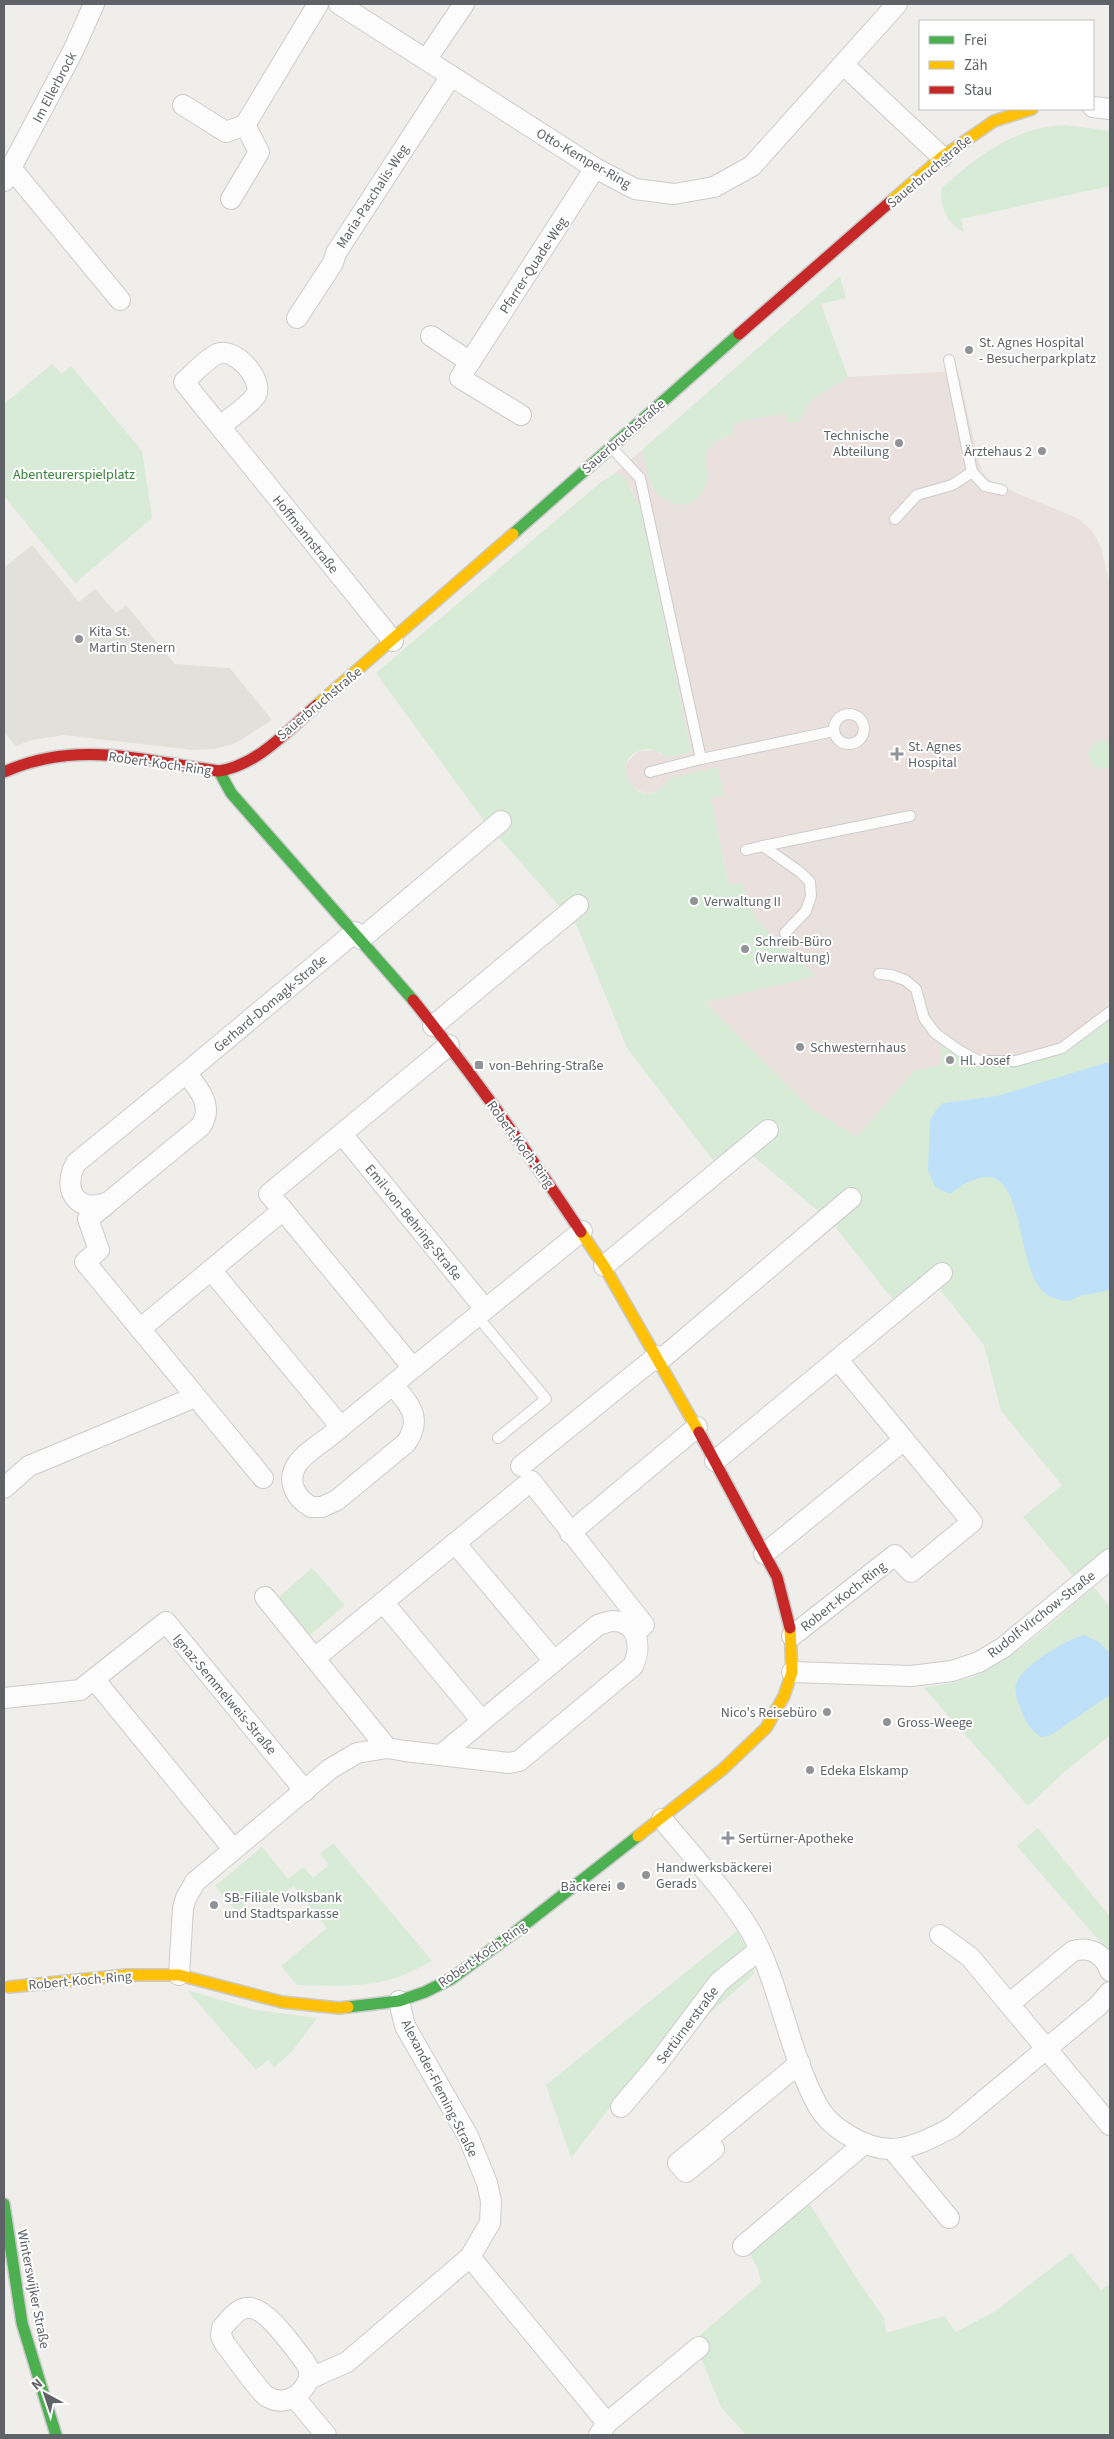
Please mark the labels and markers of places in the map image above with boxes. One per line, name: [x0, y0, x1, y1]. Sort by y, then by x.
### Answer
place label: St. Agnes Hospital - Besucherparkplatz: [979, 333, 1096, 369]
marker: St. Agnes Hospital - Besucherparkplatz: [963, 344, 975, 356]
place label: Technische Abteilung: [824, 426, 889, 462]
marker: Technische Abteilung: [893, 437, 905, 449]
place label: Ärztehaus 2: [964, 442, 1032, 462]
marker: Ärztehaus 2: [1036, 445, 1048, 457]
place label: Kita St. Martin Stenern: [89, 622, 175, 658]
marker: Kita St. Martin Stenern: [73, 633, 85, 645]
place label: St. Agnes Hospital: [908, 737, 962, 773]
marker: St. Agnes Hospital: [890, 747, 904, 761]
place label: Verwaltung II: [704, 892, 781, 912]
marker: Verwaltung II: [688, 895, 700, 907]
place label: Schreib-Büro (Verwaltung): [755, 932, 832, 968]
marker: Schreib-Büro (Verwaltung): [739, 943, 751, 955]
place label: Schwesternhaus: [810, 1038, 906, 1058]
marker: Schwesternhaus: [794, 1041, 806, 1053]
place label: Hl. Josef: [960, 1051, 1011, 1071]
marker: Hl. Josef: [944, 1054, 956, 1066]
place label: von-Behring-Straße: [489, 1056, 604, 1076]
marker: von-Behring-Straße: [473, 1059, 485, 1071]
place label: Nico's Reisebüro: [721, 1703, 817, 1723]
marker: Nico's Reisebüro: [821, 1706, 833, 1718]
place label: Gross-Weege: [897, 1713, 973, 1733]
marker: Gross-Weege: [881, 1716, 893, 1728]
place label: Edeka Elskamp: [820, 1761, 909, 1781]
marker: Edeka Elskamp: [804, 1764, 816, 1776]
place label: Sertürner-Apotheke: [738, 1829, 854, 1849]
marker: Sertürner-Apotheke: [722, 1832, 734, 1844]
place label: Handwerksbäckerei Gerads: [656, 1858, 772, 1894]
marker: Handwerksbäckerei Gerads: [640, 1869, 652, 1881]
place label: Bäckerei: [561, 1877, 611, 1897]
marker: Bäckerei: [615, 1880, 627, 1892]
place label: SB-Filiale Volksbank und Stadtsparkasse: [224, 1888, 342, 1924]
marker: SB-Filiale Volksbank und Stadtsparkasse: [208, 1899, 220, 1911]

